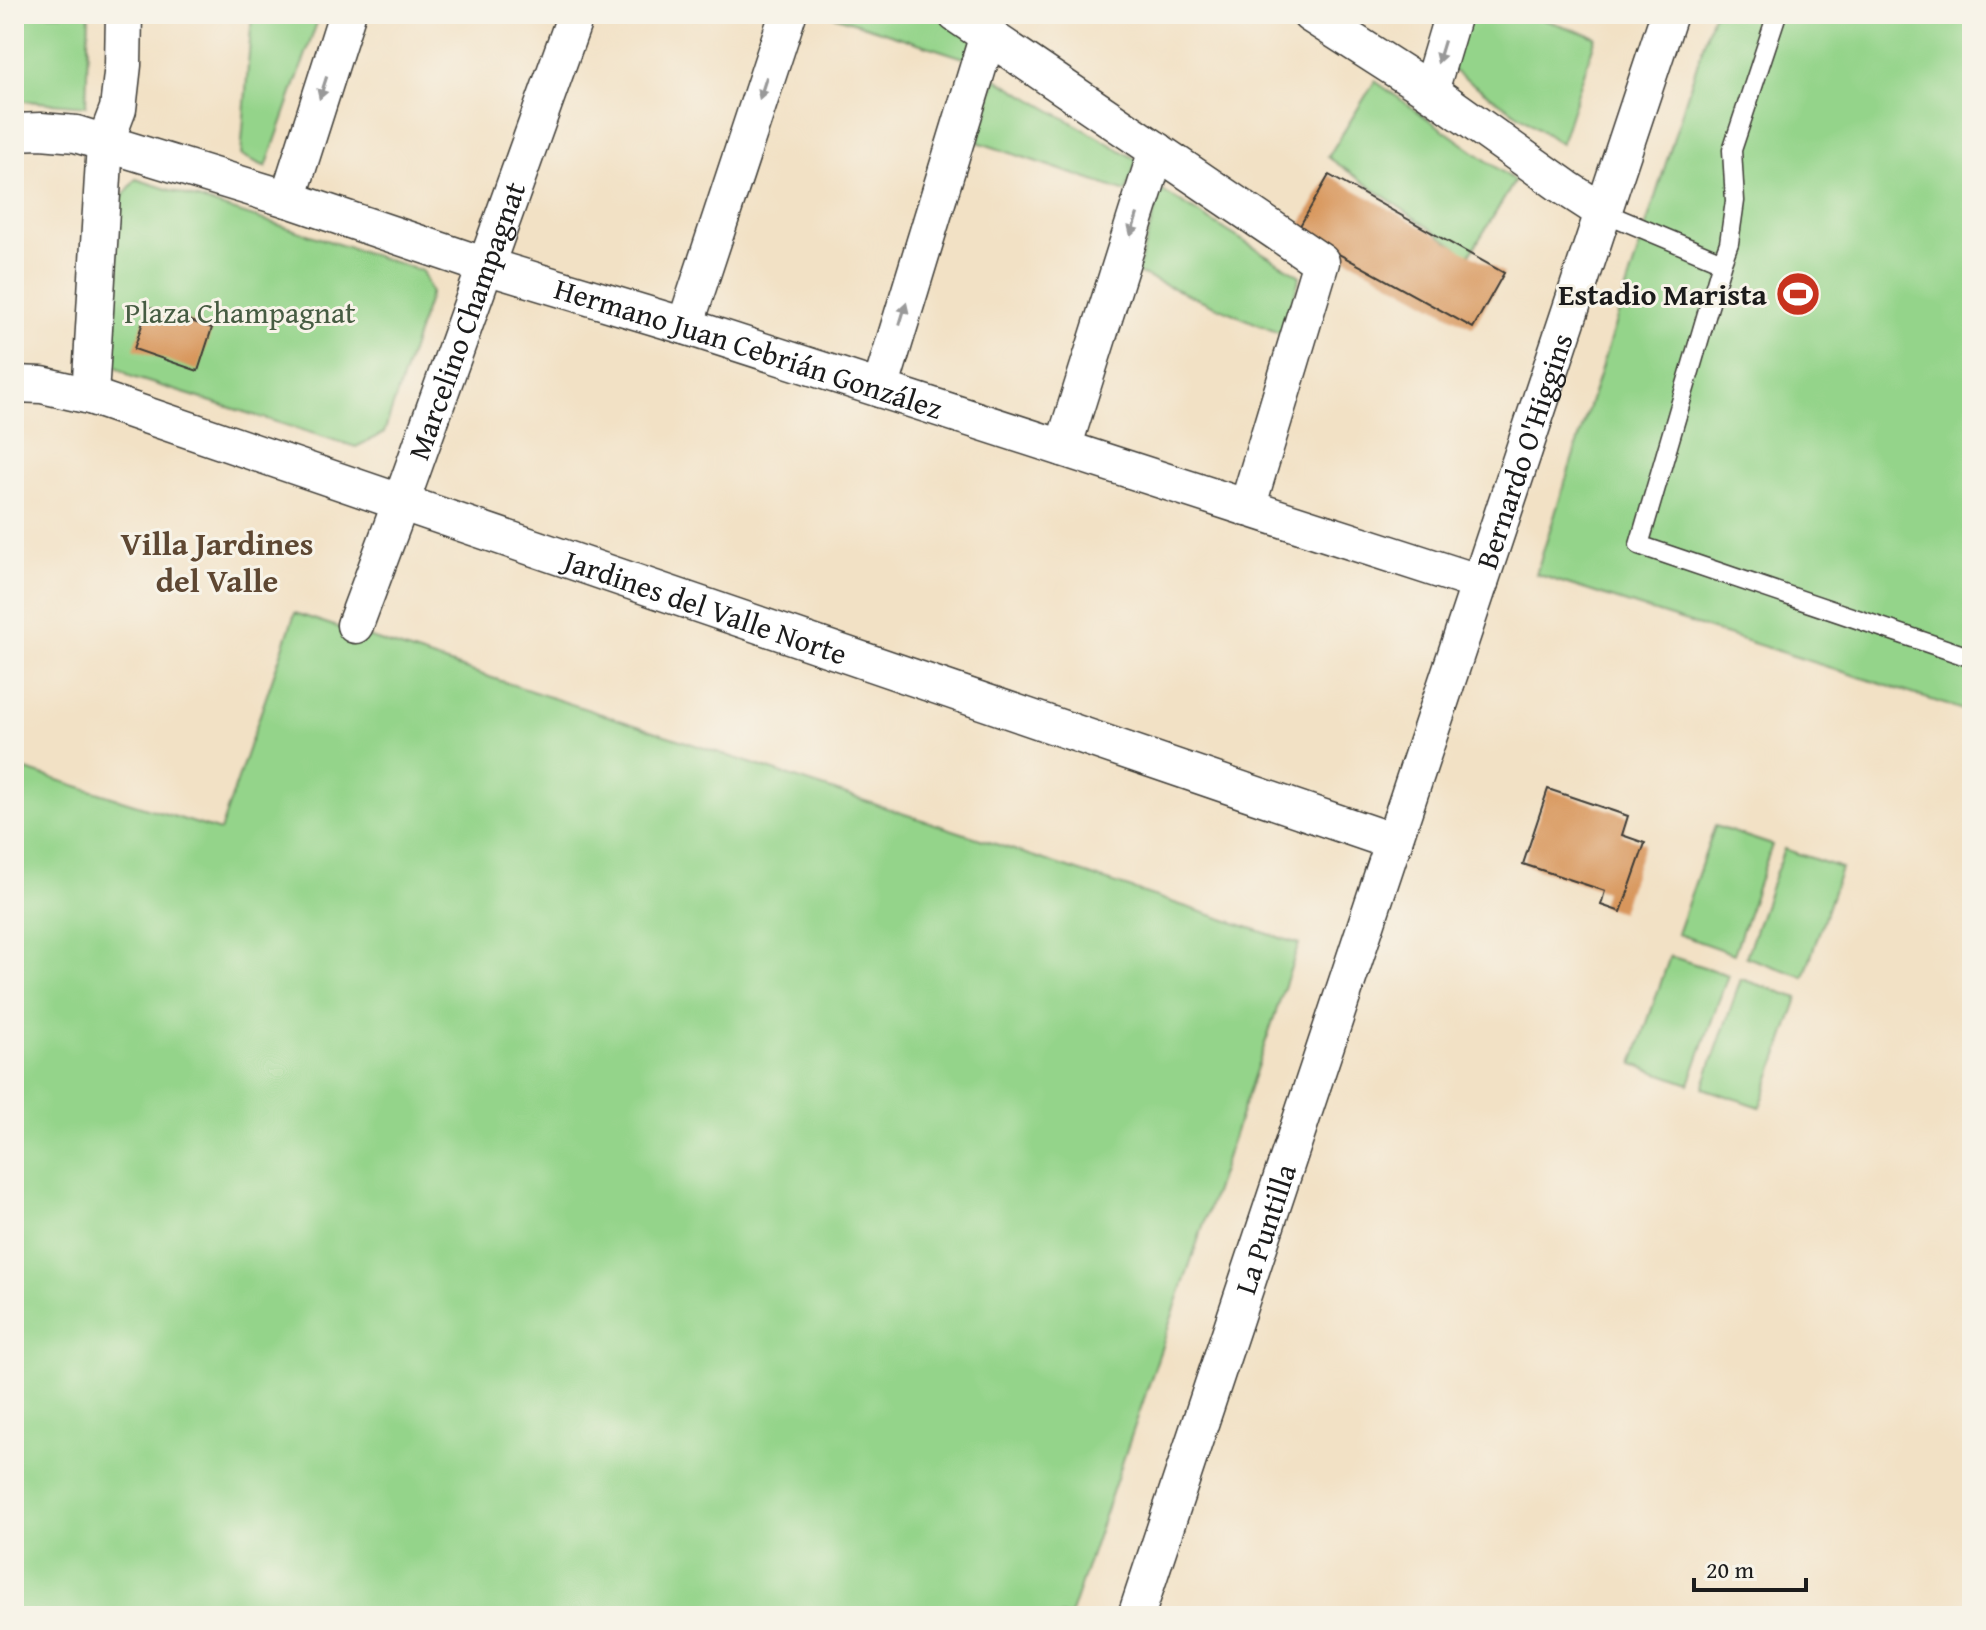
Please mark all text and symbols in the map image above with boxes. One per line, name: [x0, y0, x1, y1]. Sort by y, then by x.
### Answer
one-way arrow: [1434, 41, 1447, 65]
one-way arrow: [757, 76, 769, 100]
one-way arrow: [316, 77, 329, 101]
street label: Marcelino Champagnat: [396, 175, 536, 466]
one-way arrow: [1127, 213, 1140, 237]
street label: Hermano Juan Cebrián González: [549, 266, 948, 430]
sports icon: Estadio Marista: [1774, 270, 1822, 318]
place label: Estadio Marista: [1558, 272, 1768, 316]
park label: Plaza Champagnat: [124, 290, 356, 334]
one-way arrow: [897, 302, 910, 326]
street label: Bernardo O'Higgins: [1464, 327, 1583, 574]
district label: Villa Jardines del Valle: [120, 520, 314, 604]
street label: Jardines del Valle Norte: [555, 537, 853, 675]
street label: La Puntilla: [1223, 1158, 1307, 1300]
scale bar: [1694, 1542, 1806, 1592]
text: 20 m: [1706, 1552, 1754, 1587]

